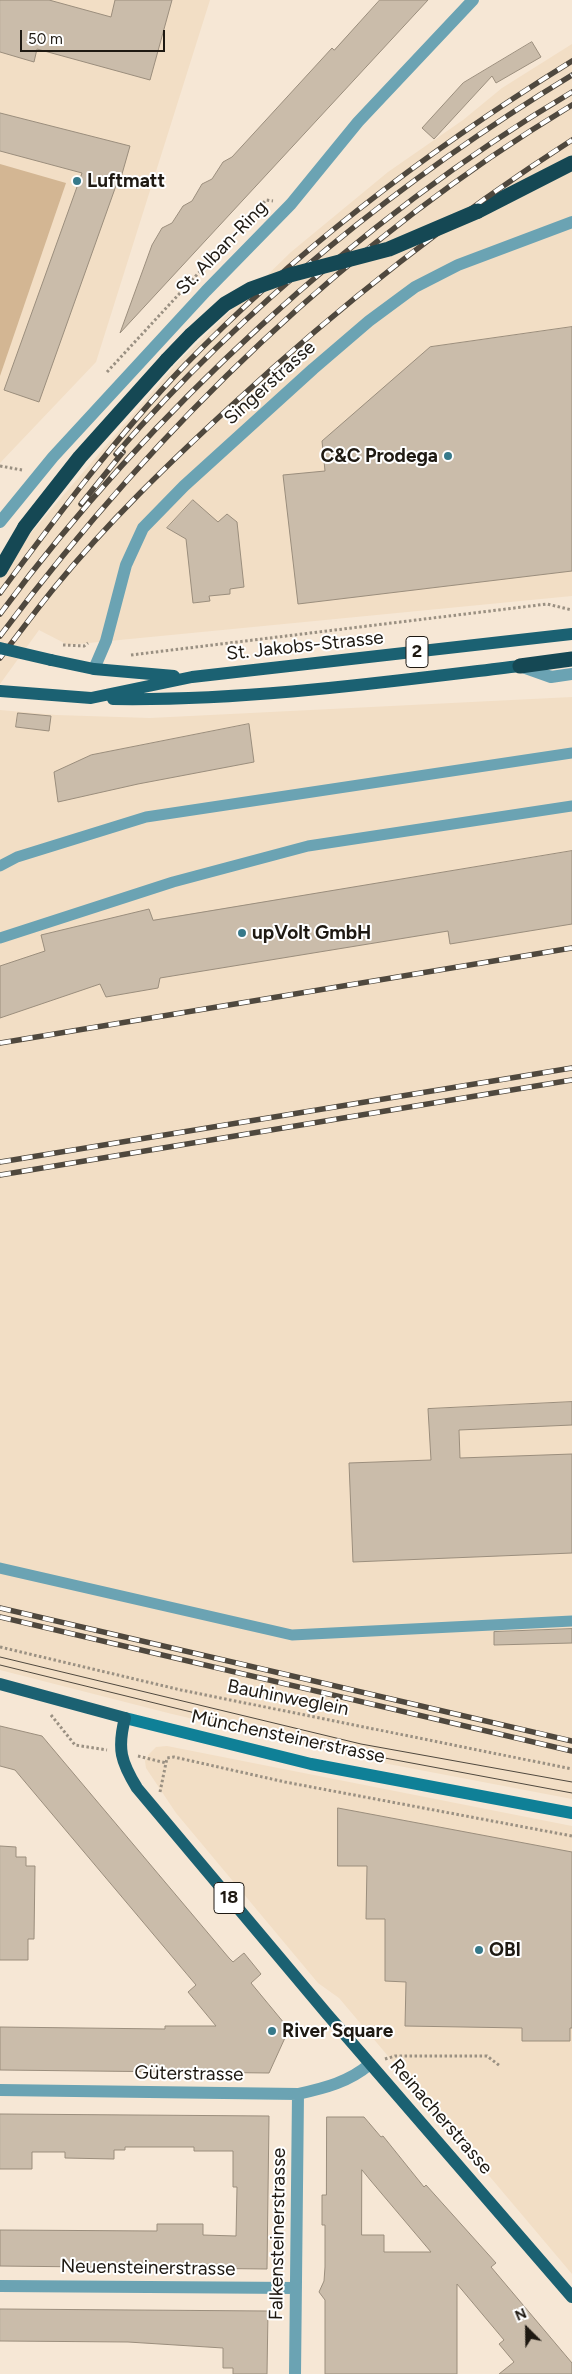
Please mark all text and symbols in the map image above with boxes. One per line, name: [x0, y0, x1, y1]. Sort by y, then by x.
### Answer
scale bar: [22, 20, 168, 52]
text: 50 m: [28, 30, 63, 48]
place label: Luftmatt: [87, 170, 165, 192]
marker: Luftmatt: [71, 175, 83, 187]
street label: St. Alban-Ring: [171, 196, 273, 300]
street label: Singerstrasse: [220, 336, 320, 430]
place label: C&C Prodega: [321, 445, 438, 467]
marker: C&C Prodega: [442, 450, 454, 462]
street label: St. Jakobs-Strasse: [225, 626, 385, 666]
road number: 2: [406, 636, 428, 668]
place label: upVolt GmbH: [252, 922, 371, 944]
marker: upVolt GmbH: [236, 927, 248, 939]
street label: Bauhinweglein: [225, 1675, 351, 1721]
street label: Münchensteinerstrasse: [189, 1705, 387, 1769]
road number: 18: [214, 1882, 244, 1914]
place label: OBI: [489, 1939, 521, 1961]
marker: OBI: [473, 1944, 485, 1956]
place label: River Square: [282, 2020, 393, 2042]
marker: River Square: [266, 2025, 278, 2037]
street label: Reinacherstrasse: [385, 2055, 497, 2179]
street label: Güterstrasse: [134, 2062, 244, 2086]
street label: Falkensteinerstrasse: [265, 2148, 291, 2320]
street label: Neuensteinerstrasse: [60, 2255, 236, 2281]
north arrow: [502, 2304, 552, 2354]
text: N: [513, 2305, 529, 2325]

